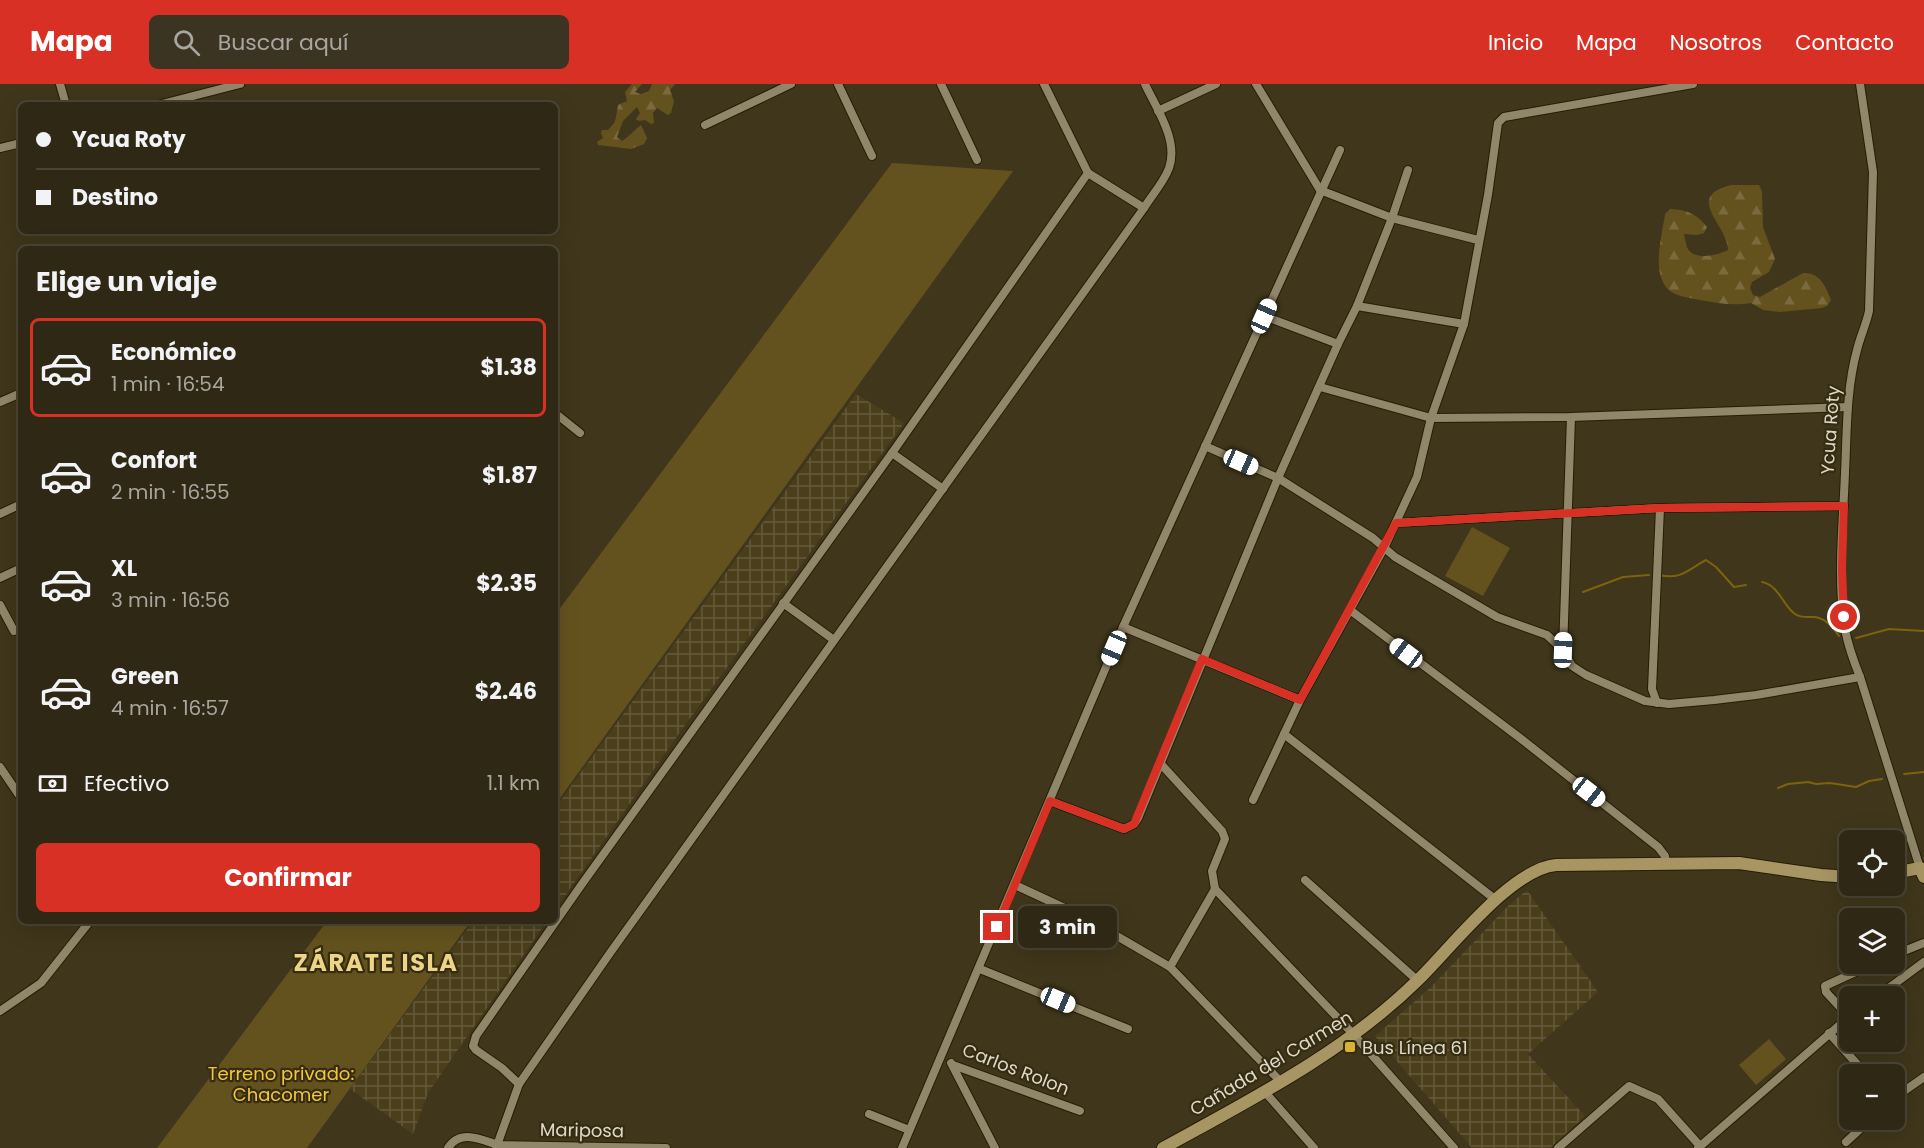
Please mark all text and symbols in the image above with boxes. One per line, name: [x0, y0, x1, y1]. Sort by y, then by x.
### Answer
search box: [149, 15, 569, 69]
text: Mapa: [30, 22, 113, 61]
icon: search: [170, 26, 203, 59]
text: Buscar aquí: [218, 27, 348, 58]
text: Inicio: [1488, 28, 1543, 57]
text: Mapa: [1576, 28, 1637, 57]
text: Nosotros: [1670, 28, 1762, 57]
text: Contacto: [1795, 28, 1894, 57]
text: Ycua Roty: [72, 124, 186, 155]
text: Destino: [72, 182, 158, 213]
text: Elige un viaje: [36, 263, 217, 300]
car: [1248, 296, 1280, 336]
text: Económico: [111, 337, 236, 368]
icon: car: [39, 341, 93, 395]
text: $1.38: [480, 352, 537, 383]
text: 1 min · 16:54: [111, 370, 224, 398]
street label: Ycua Roty: [1814, 385, 1846, 475]
text: Confort: [111, 445, 197, 476]
car: [1221, 446, 1261, 478]
icon: car: [39, 449, 93, 503]
text: $1.87: [482, 460, 537, 491]
text: 2 min · 16:55: [111, 478, 230, 506]
text: XL: [111, 553, 137, 584]
icon: car: [39, 557, 93, 611]
text: $2.35: [476, 568, 537, 599]
text: 3 min · 16:56: [111, 586, 230, 614]
route start: [1830, 603, 1857, 630]
car: [1099, 628, 1129, 668]
car: [1553, 632, 1573, 668]
car: [1386, 635, 1426, 671]
text: Green: [111, 661, 179, 692]
icon: car: [39, 665, 93, 719]
text: $2.46: [475, 676, 537, 707]
text: 4 min · 16:57: [111, 694, 229, 722]
icon: cash: [36, 767, 69, 800]
text: Efectivo: [84, 768, 169, 799]
text: 1.1 km: [487, 769, 540, 797]
car: [1569, 774, 1609, 810]
map controls: [1839, 830, 1905, 1130]
button: locate: [1839, 830, 1905, 896]
button: Confirmar: [36, 843, 540, 912]
callout: 3 min: [1018, 906, 1117, 948]
button: layers: [1839, 908, 1905, 974]
route end: [983, 913, 1010, 940]
text: 3 min: [1039, 913, 1096, 941]
district label: ZÁRATE ISLA: [293, 946, 459, 979]
car: [1038, 985, 1078, 1015]
button: +: [1839, 986, 1905, 1052]
street label: Cañada del Carmen: [1185, 1005, 1357, 1121]
place label: Bus Línea 61: [1362, 1035, 1468, 1060]
street label: Carlos Rolon: [959, 1037, 1073, 1101]
marker: Bus Línea 61: [1343, 1040, 1357, 1054]
park label: Terreno privado: Chacomer: [208, 1061, 354, 1107]
button: −: [1839, 1064, 1905, 1130]
street label: Mariposa: [540, 1117, 624, 1143]

